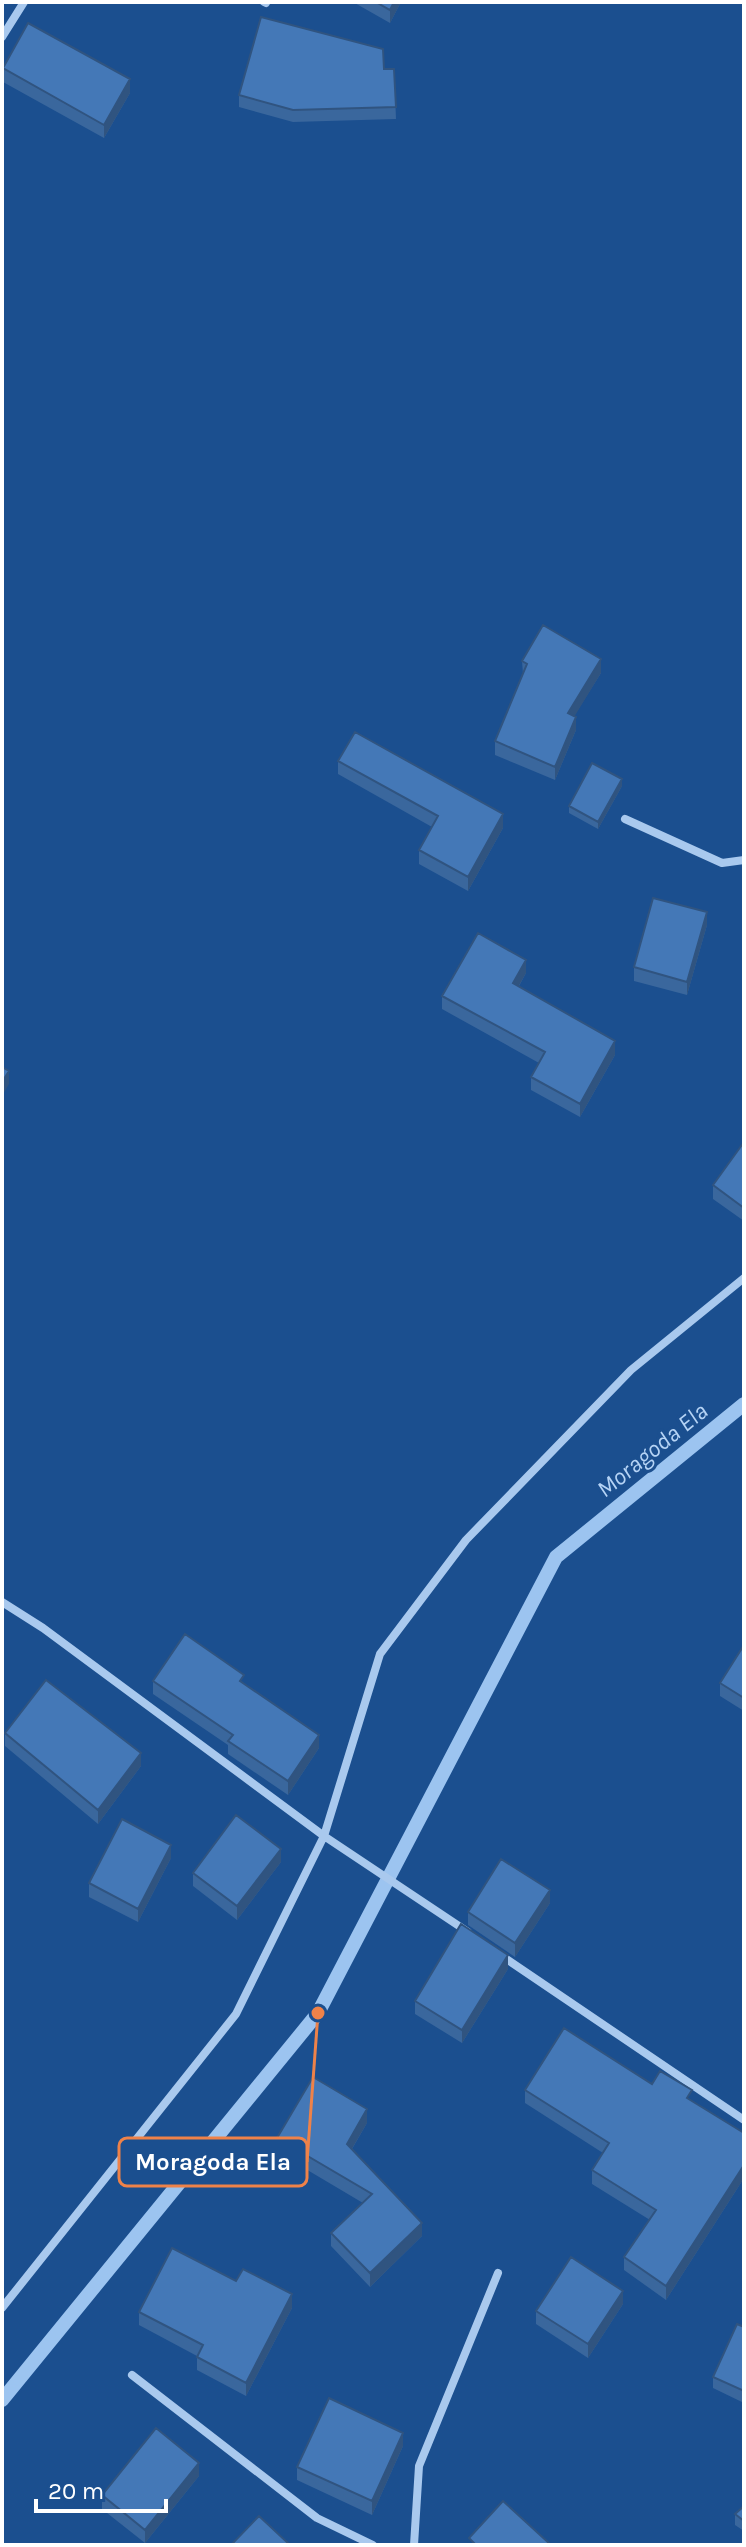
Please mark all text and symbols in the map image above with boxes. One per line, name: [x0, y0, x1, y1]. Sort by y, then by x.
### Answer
water label: Moragoda Ela: [591, 1397, 713, 1503]
callout: Moragoda Ela: [119, 2138, 307, 2186]
text: Moragoda Ela: [135, 2148, 291, 2176]
scale bar: [36, 2463, 166, 2513]
text: 20 m: [48, 2477, 104, 2505]

